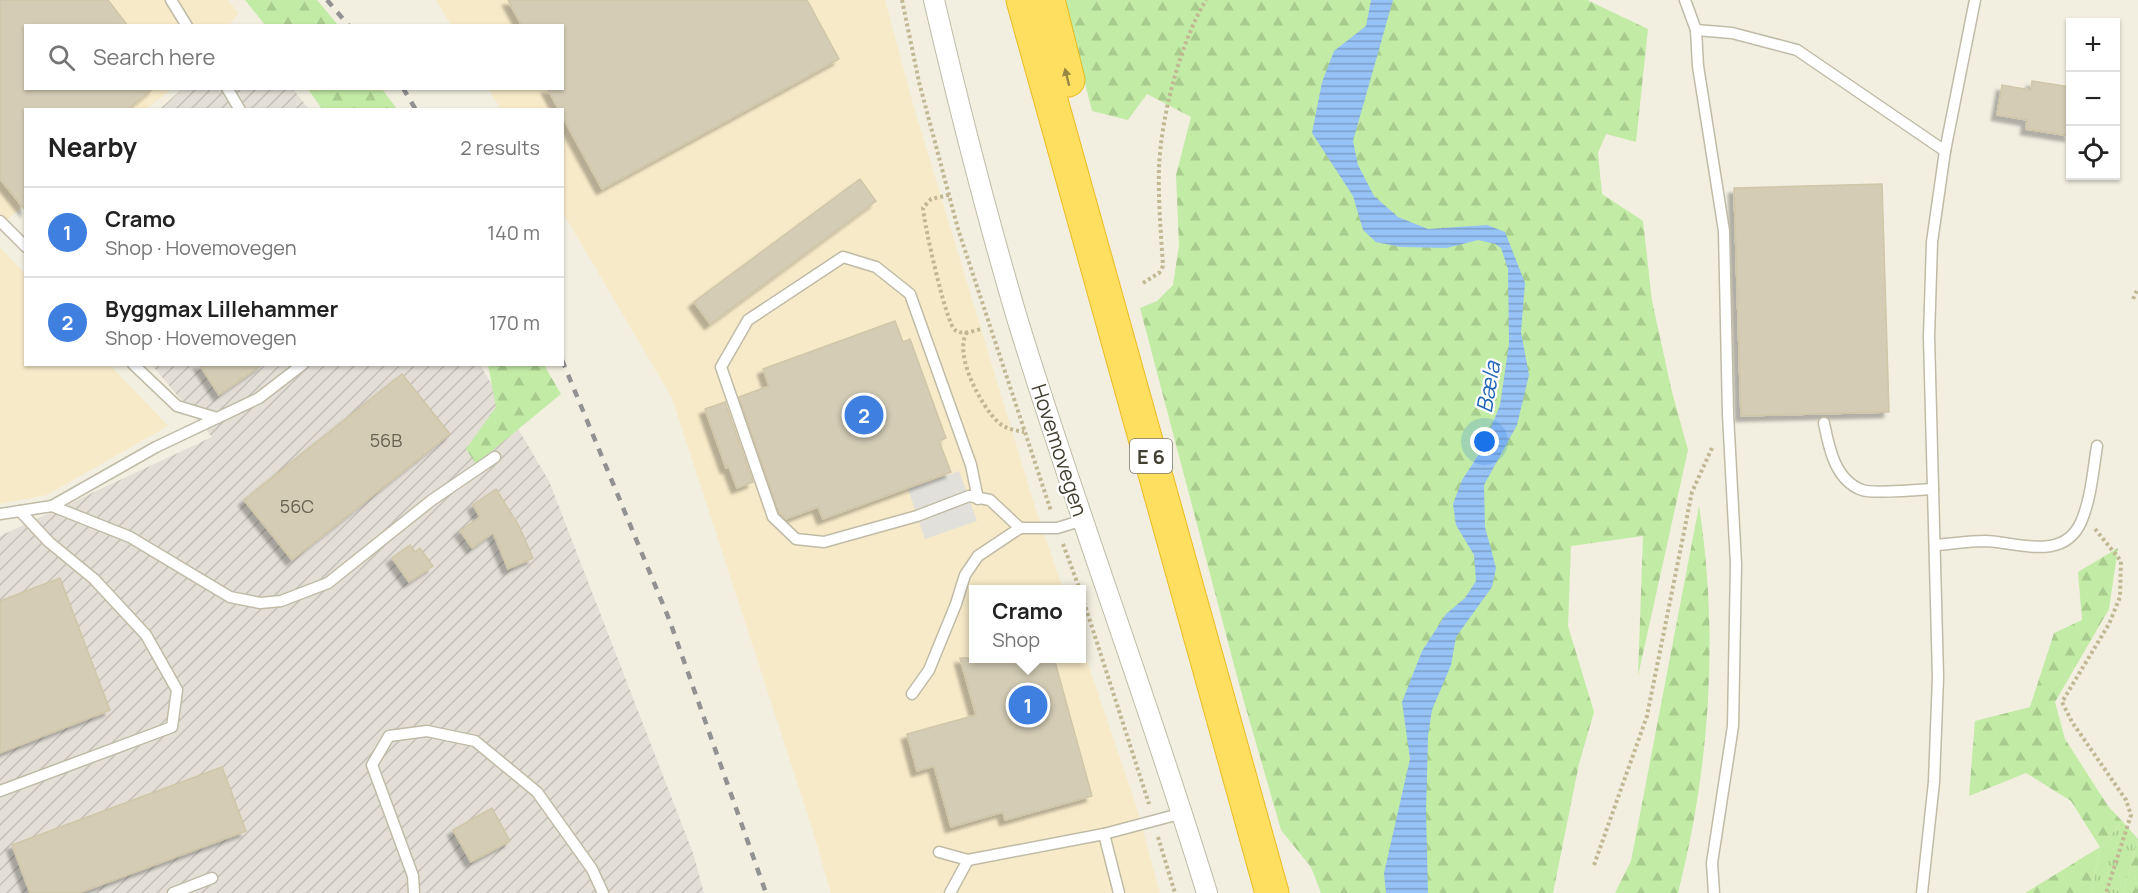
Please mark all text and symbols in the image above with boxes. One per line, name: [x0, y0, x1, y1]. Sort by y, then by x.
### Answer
map controls: [2066, 18, 2120, 180]
button: +: [2066, 18, 2120, 72]
search box: [24, 24, 564, 90]
icon: search: [45, 41, 78, 74]
text: Search here: [93, 42, 215, 72]
one-way arrow: [1061, 68, 1071, 87]
button: −: [2066, 72, 2120, 126]
button: locate: [2066, 126, 2120, 180]
text: Nearby: [48, 129, 137, 165]
text: 2 results: [460, 134, 540, 161]
text: Cramo: [105, 204, 176, 234]
text: 1: [63, 219, 72, 246]
text: 140 m: [487, 219, 540, 246]
text: Shop · Hovemovegen: [105, 234, 297, 261]
text: Byggmax Lillehammer: [105, 294, 338, 324]
text: 2: [62, 309, 73, 336]
text: 170 m: [489, 309, 540, 336]
text: Shop · Hovemovegen: [105, 324, 297, 351]
water label: Bæla: [1469, 357, 1508, 415]
street label: Hovemovegen: [1025, 380, 1095, 520]
pin: 2: [844, 392, 884, 438]
your location: [1470, 427, 1499, 456]
house number: 56B: [370, 428, 402, 452]
road number: E 6: [1130, 439, 1172, 473]
house number: 56C: [280, 494, 314, 518]
popup: [969, 585, 1086, 663]
text: Cramo: [992, 596, 1063, 626]
text: Shop: [992, 626, 1040, 653]
pin: 1: [1008, 682, 1048, 728]

